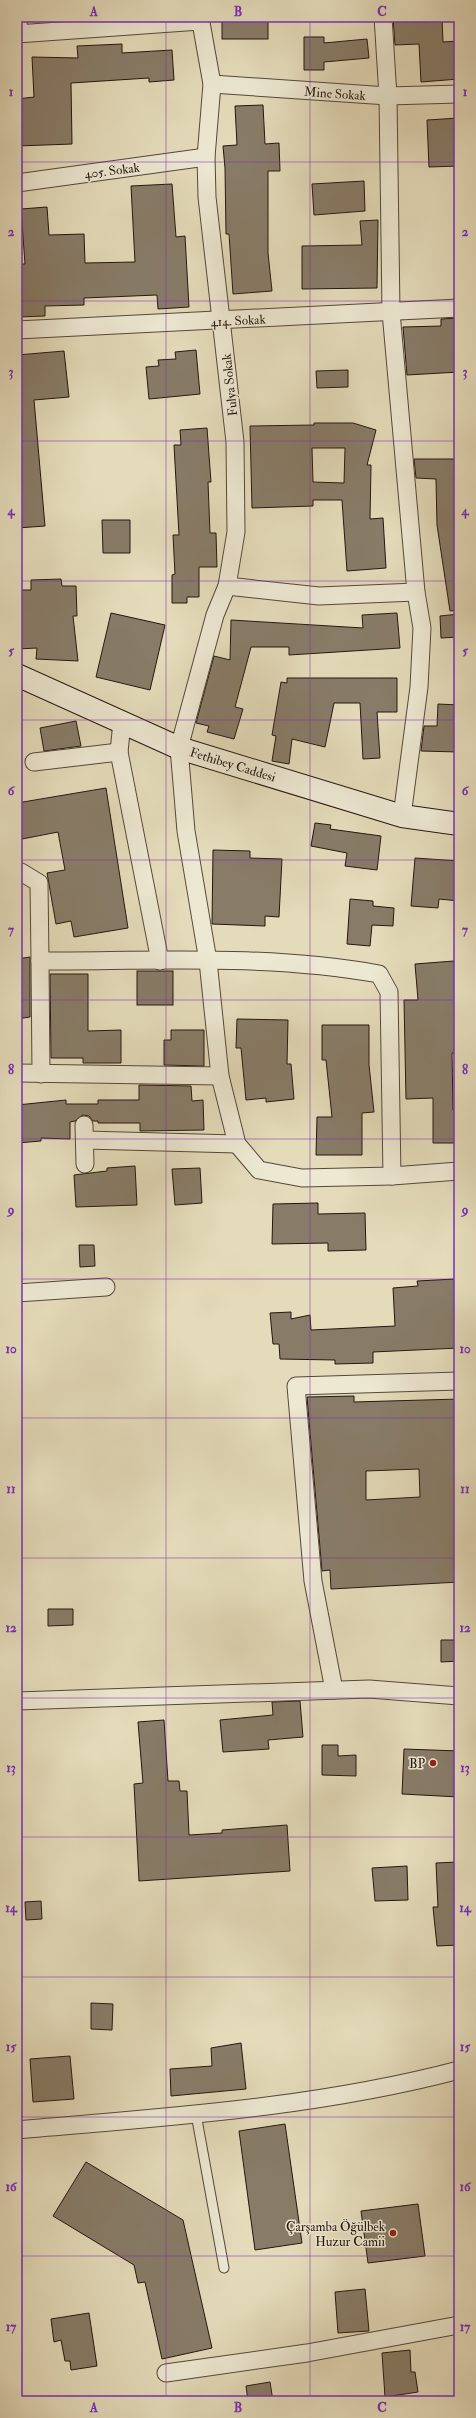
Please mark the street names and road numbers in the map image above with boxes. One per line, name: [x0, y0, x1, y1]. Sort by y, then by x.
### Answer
street label: Mine Sokak: [303, 84, 367, 104]
street label: 405. Sokak: [84, 160, 141, 182]
street label: 414. Sokak: [210, 312, 267, 330]
street label: Fulya Sokak: [219, 352, 242, 417]
street label: Fethibey Caddesi: [188, 744, 278, 787]

